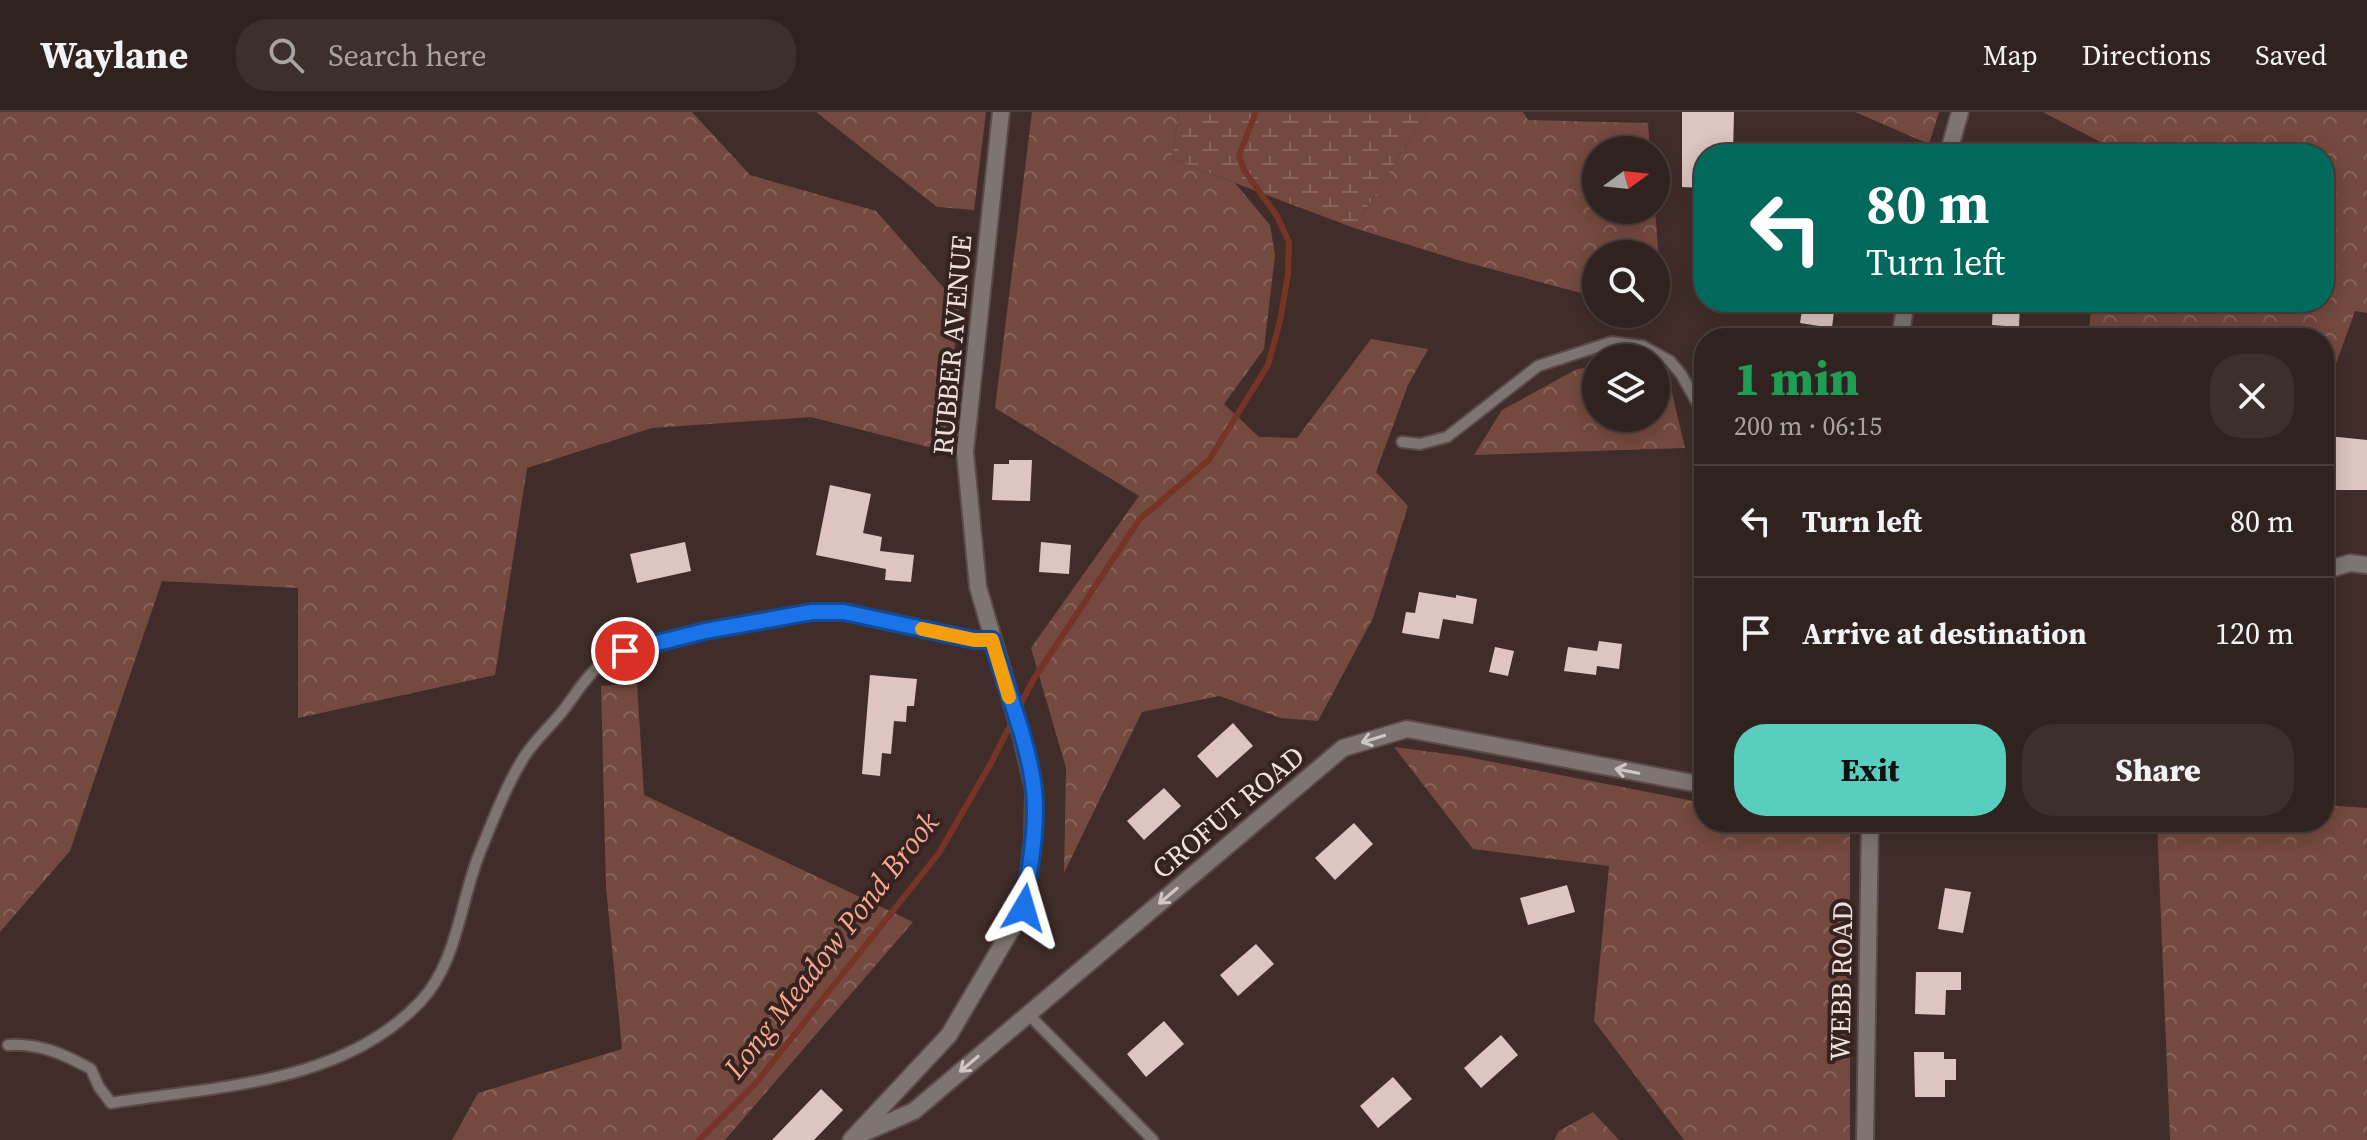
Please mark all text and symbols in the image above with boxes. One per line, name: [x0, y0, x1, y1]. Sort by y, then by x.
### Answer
search box: [236, 19, 796, 91]
text: Waylane: [40, 29, 188, 81]
icon: search: [264, 33, 308, 77]
text: Search here: [328, 35, 486, 76]
text: Map: [1983, 36, 2038, 74]
text: Directions: [2082, 36, 2211, 74]
text: Saved: [2255, 36, 2327, 74]
north arrow: [1582, 136, 1670, 224]
map controls: [1582, 136, 1670, 432]
text: 80 m: [1866, 165, 1989, 242]
icon: left: [1734, 176, 1838, 280]
street label: RUBBER AVENUE: [923, 233, 981, 457]
text: Turn left: [1866, 238, 2005, 287]
button: search: [1582, 240, 1670, 328]
button: layers: [1582, 344, 1670, 432]
text: 1 min: [1734, 345, 1859, 411]
button: close: [2210, 354, 2294, 438]
text: 200 m · 06:15: [1734, 408, 1882, 444]
icon: left: [1734, 499, 1778, 543]
text: Turn left: [1802, 501, 1922, 542]
text: 80 m: [2230, 501, 2294, 542]
icon: arrive: [1734, 611, 1778, 655]
text: Arrive at destination: [1802, 613, 2087, 654]
text: 120 m: [2215, 613, 2294, 654]
pin: [591, 617, 659, 685]
icon: arrive: [603, 629, 647, 673]
button: Exit: [1734, 724, 2006, 816]
button: Share: [2022, 724, 2294, 816]
one-way arrow: [1361, 733, 1386, 747]
street label: CROFUT ROAD: [1144, 737, 1312, 887]
one-way arrow: [1615, 762, 1641, 777]
water label: Long Meadow Pond Brook: [713, 803, 948, 1087]
position arrow: [982, 866, 1066, 950]
one-way arrow: [1159, 887, 1179, 905]
street label: WEBB ROAD: [1821, 901, 1861, 1061]
one-way arrow: [959, 1055, 979, 1073]

